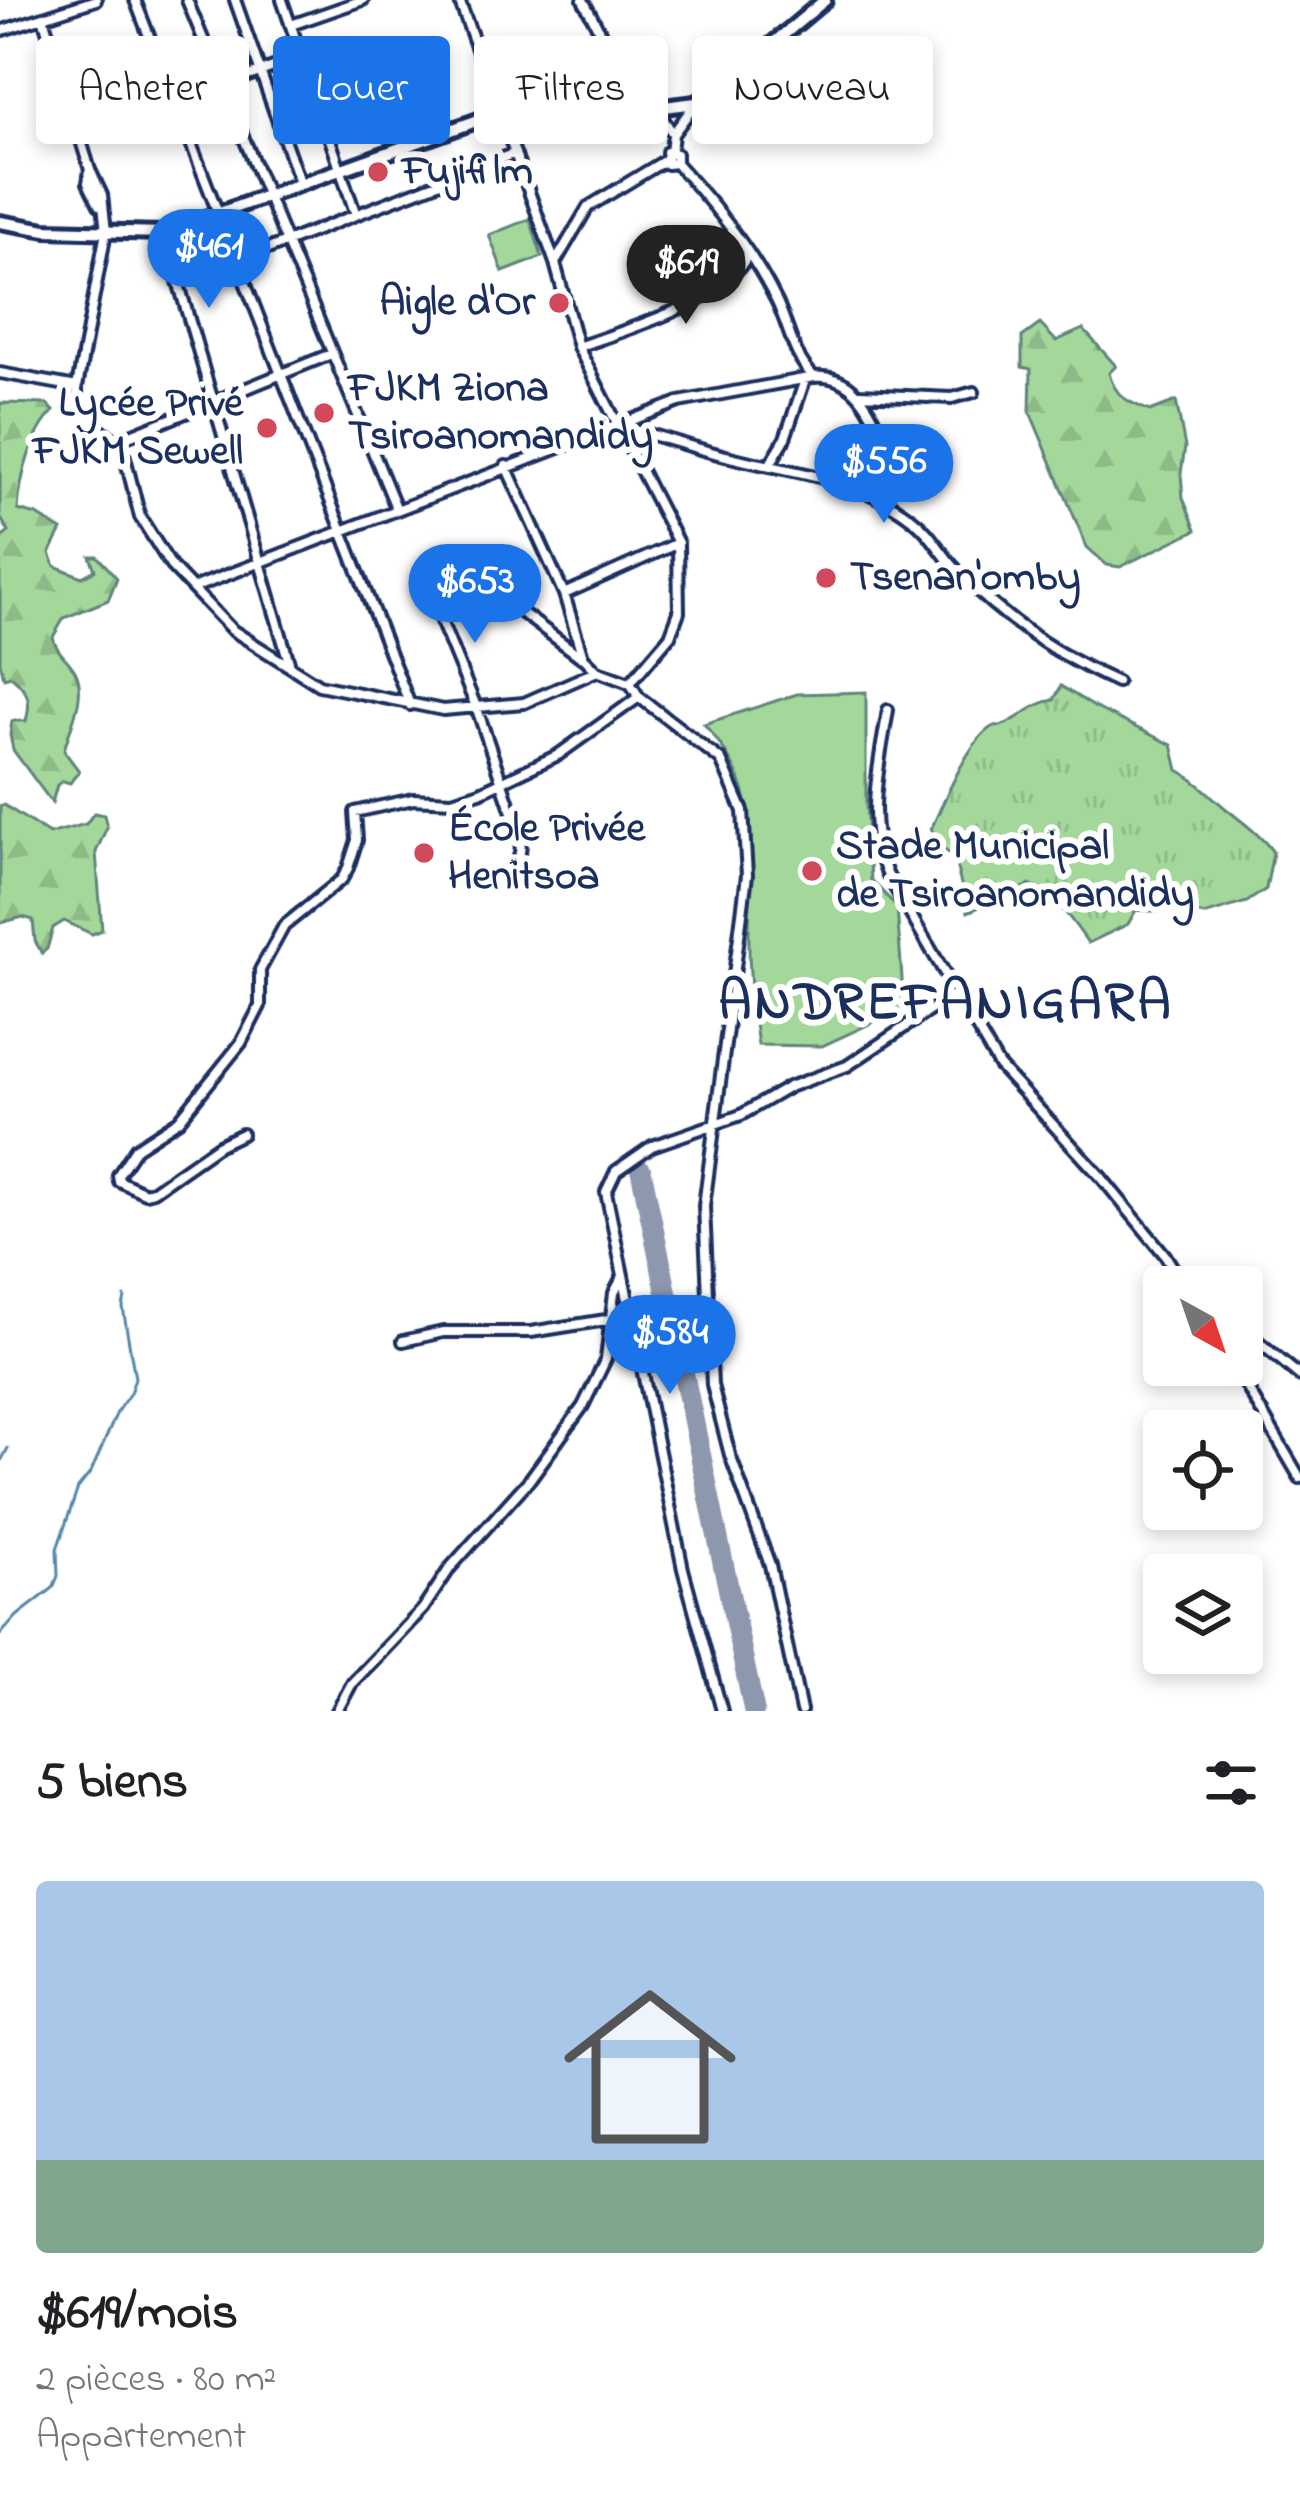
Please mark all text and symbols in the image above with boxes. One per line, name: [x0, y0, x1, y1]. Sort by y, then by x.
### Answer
chip: Acheter: [36, 36, 249, 144]
chip: Louer: [273, 36, 450, 144]
chip: Filtres: [474, 36, 668, 144]
chip: Nouveau: [692, 36, 933, 144]
place label: Fujifilm: [400, 142, 533, 203]
marker: Fujifilm: [365, 159, 391, 185]
pin: $461: [138, 209, 280, 311]
text: $461: [174, 219, 244, 276]
pin: $619: [615, 225, 757, 327]
text: $619: [654, 235, 718, 292]
place label: Aigle d'Or: [379, 273, 536, 335]
marker: Aigle d'Or: [546, 290, 572, 316]
place label: FJKM Ziona Tsiroanomandidy: [346, 359, 653, 468]
place label: Lycée Privé FJKM Sewell: [31, 374, 244, 483]
marker: FJKM Ziona Tsiroanomandidy: [311, 400, 337, 426]
marker: Lycée Privé FJKM Sewell: [254, 415, 280, 441]
pin: $556: [813, 424, 955, 526]
text: $556: [841, 434, 927, 491]
pin: $653: [404, 544, 546, 646]
place label: Tsenan'omby: [850, 548, 1081, 609]
text: $653: [435, 554, 515, 611]
marker: Tsenan'omby: [813, 565, 839, 591]
place label: École Privée Henitsoa: [448, 799, 646, 908]
place label: Stade Municipal de Tsiroanomandidy: [836, 817, 1194, 926]
marker: École Privée Henitsoa: [411, 840, 437, 866]
marker: Stade Municipal de Tsiroanomandidy: [799, 858, 825, 884]
district label: ANDREFANIGARA: [718, 966, 1174, 1044]
north arrow: [1143, 1266, 1263, 1386]
map controls: [1143, 1266, 1263, 1674]
pin: $584: [599, 1295, 741, 1397]
text: $584: [632, 1305, 708, 1362]
button: locate: [1143, 1410, 1263, 1530]
button: layers: [1143, 1554, 1263, 1674]
text: 5 biens: [36, 1746, 188, 1821]
icon: filters: [1198, 1750, 1264, 1816]
icon: home: [542, 1959, 758, 2175]
text: $619/mois: [36, 2277, 238, 2352]
text: 2 pièces · 80 m²: [36, 2352, 276, 2409]
text: Appartement: [36, 2409, 246, 2466]

